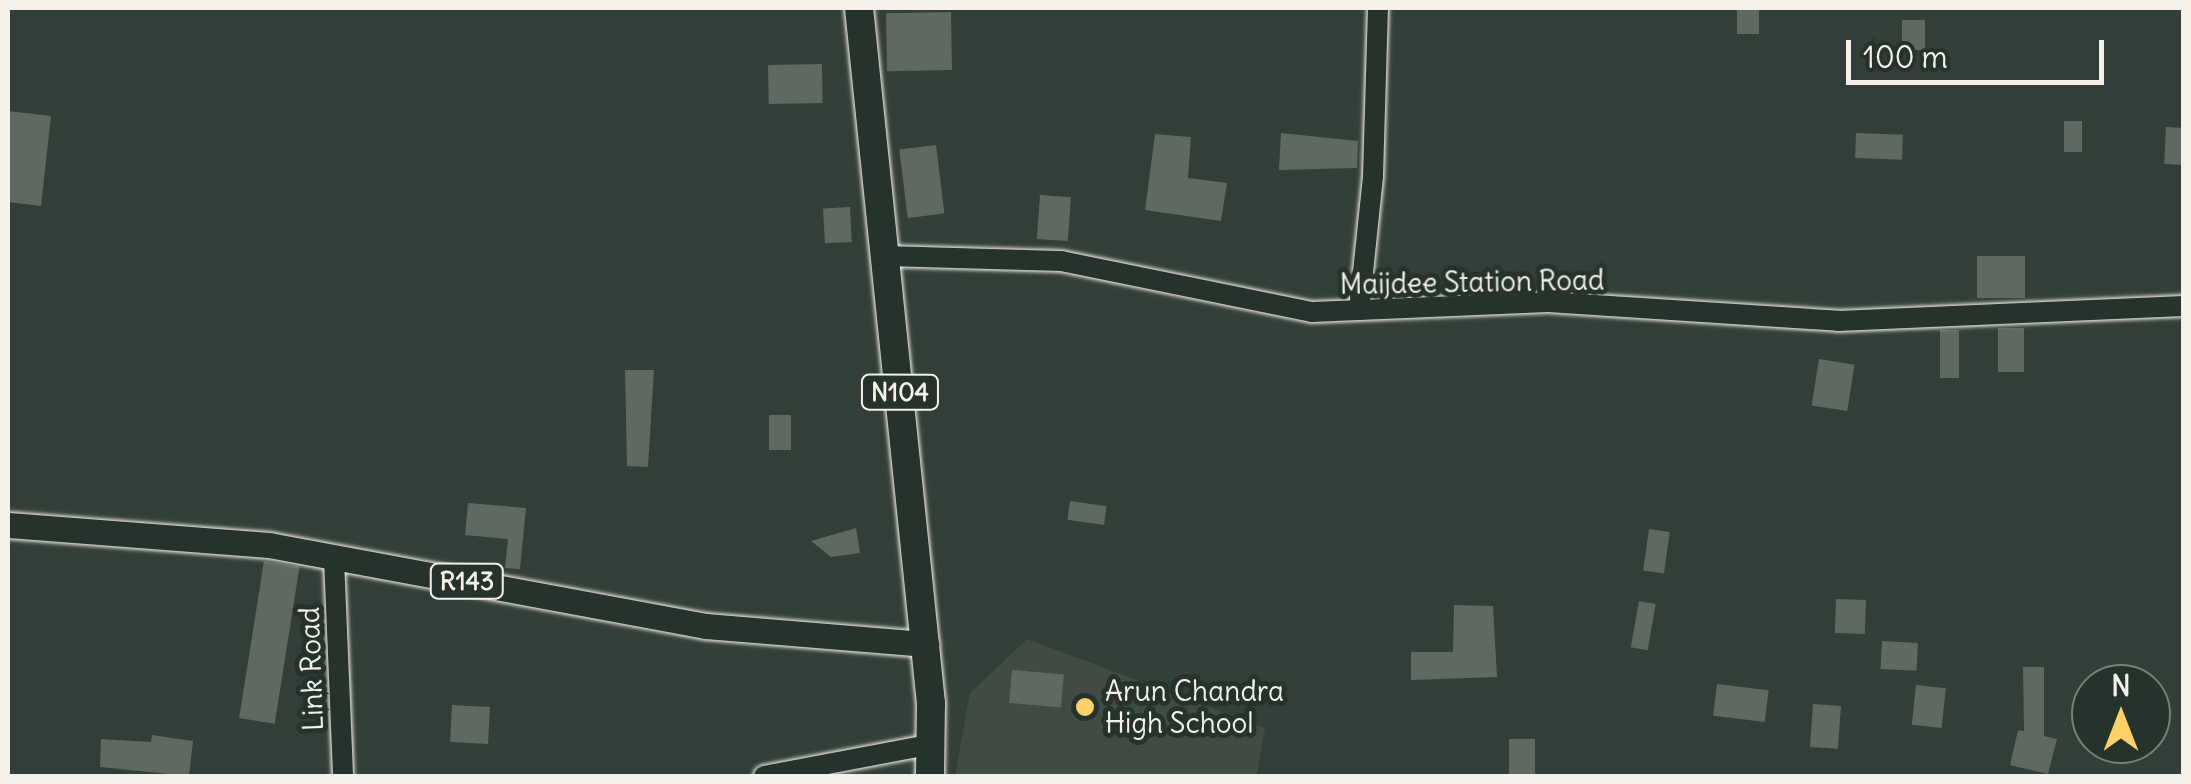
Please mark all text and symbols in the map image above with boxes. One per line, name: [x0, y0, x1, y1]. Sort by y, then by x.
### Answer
scale bar: [1851, 20, 2108, 82]
text: 100 m: [1863, 38, 1948, 76]
street label: Maijdee Station Road: [1339, 263, 1605, 301]
road number: N104: [860, 372, 940, 412]
road number: R143: [430, 561, 504, 601]
street label: Link Road: [292, 606, 330, 732]
north arrow: [2071, 664, 2171, 764]
text: N: [2111, 668, 2131, 704]
place label: Arun Chandra High School: [1105, 674, 1284, 740]
marker: Arun Chandra High School: [1074, 696, 1096, 718]

